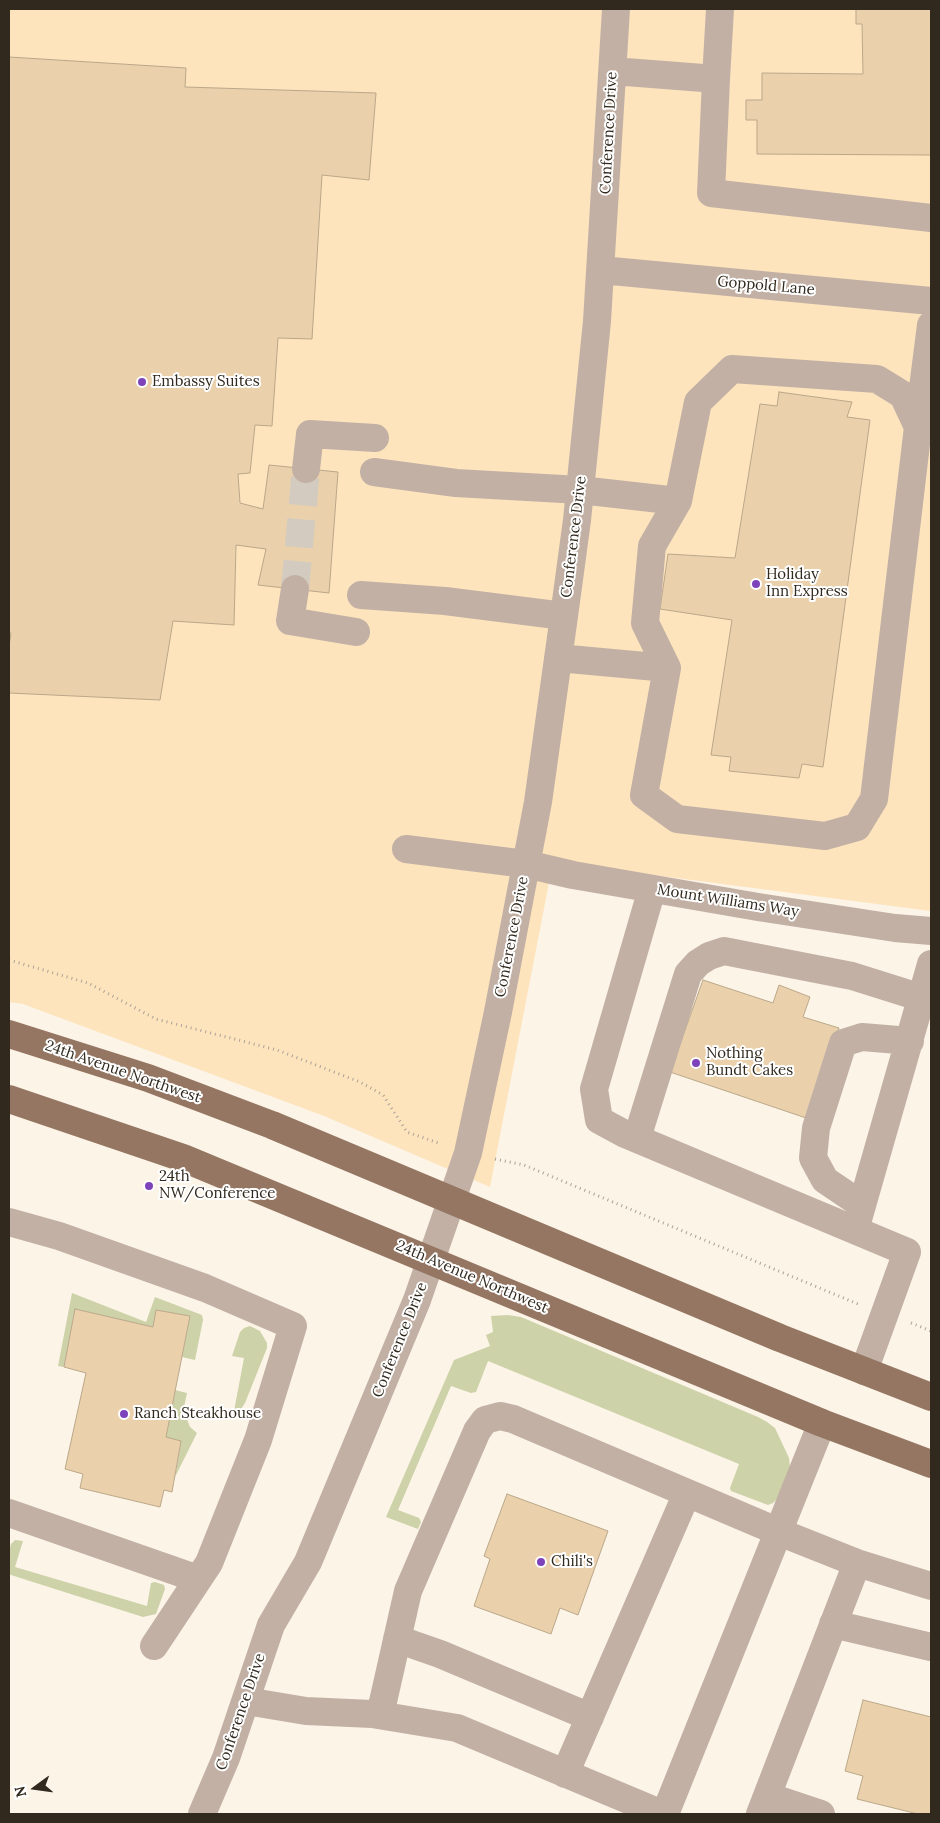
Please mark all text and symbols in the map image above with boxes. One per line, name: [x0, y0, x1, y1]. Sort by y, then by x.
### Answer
street label: Conference Drive: [597, 71, 621, 195]
street label: Goppold Lane: [716, 273, 816, 299]
place label: Embassy Suites: [152, 373, 260, 391]
marker: Embassy Suites: [136, 376, 148, 388]
street label: Conference Drive: [558, 475, 590, 599]
place label: Holiday Inn Express: [766, 566, 848, 601]
marker: Holiday Inn Express: [750, 578, 762, 590]
street label: Conference Drive: [491, 875, 533, 999]
street label: Mount Williams Way: [656, 881, 800, 921]
street label: 24th Avenue Northwest: [43, 1037, 203, 1107]
place label: Nothing Bundt Cakes: [706, 1045, 793, 1080]
marker: Nothing Bundt Cakes: [690, 1057, 702, 1069]
place label: 24th NW/Conference: [159, 1168, 275, 1203]
marker: 24th NW/Conference: [143, 1180, 155, 1192]
street label: 24th Avenue Northwest: [393, 1237, 551, 1317]
street label: Conference Drive: [369, 1280, 431, 1400]
place label: Ranch Steakhouse: [134, 1405, 261, 1423]
marker: Ranch Steakhouse: [118, 1408, 130, 1420]
place label: Chili's: [551, 1553, 593, 1571]
marker: Chili's: [535, 1556, 547, 1568]
street label: Conference Drive: [213, 1651, 269, 1773]
north arrow: [10, 1763, 60, 1813]
text: N: [10, 1784, 30, 1799]

